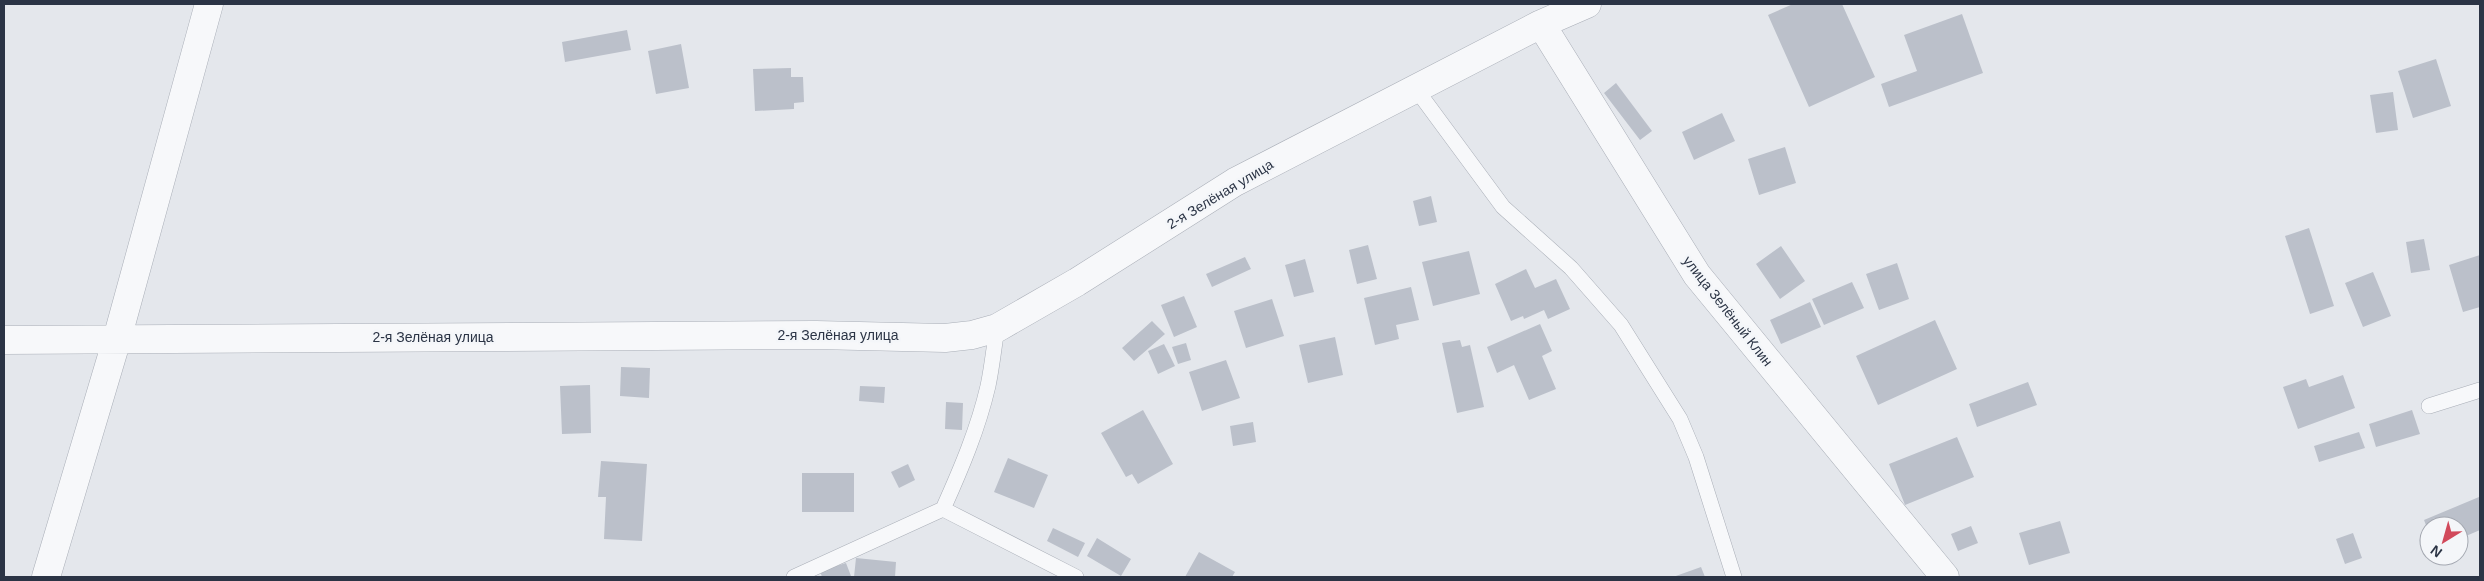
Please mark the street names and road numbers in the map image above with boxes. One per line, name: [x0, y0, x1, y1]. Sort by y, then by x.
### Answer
street label: 2-я Зелёная улица: [1164, 156, 1276, 232]
street label: улица Зелёный Клин: [1680, 253, 1776, 369]
street label: 2-я Зелёная улица: [777, 327, 899, 343]
street label: 2-я Зелёная улица: [372, 329, 494, 345]

